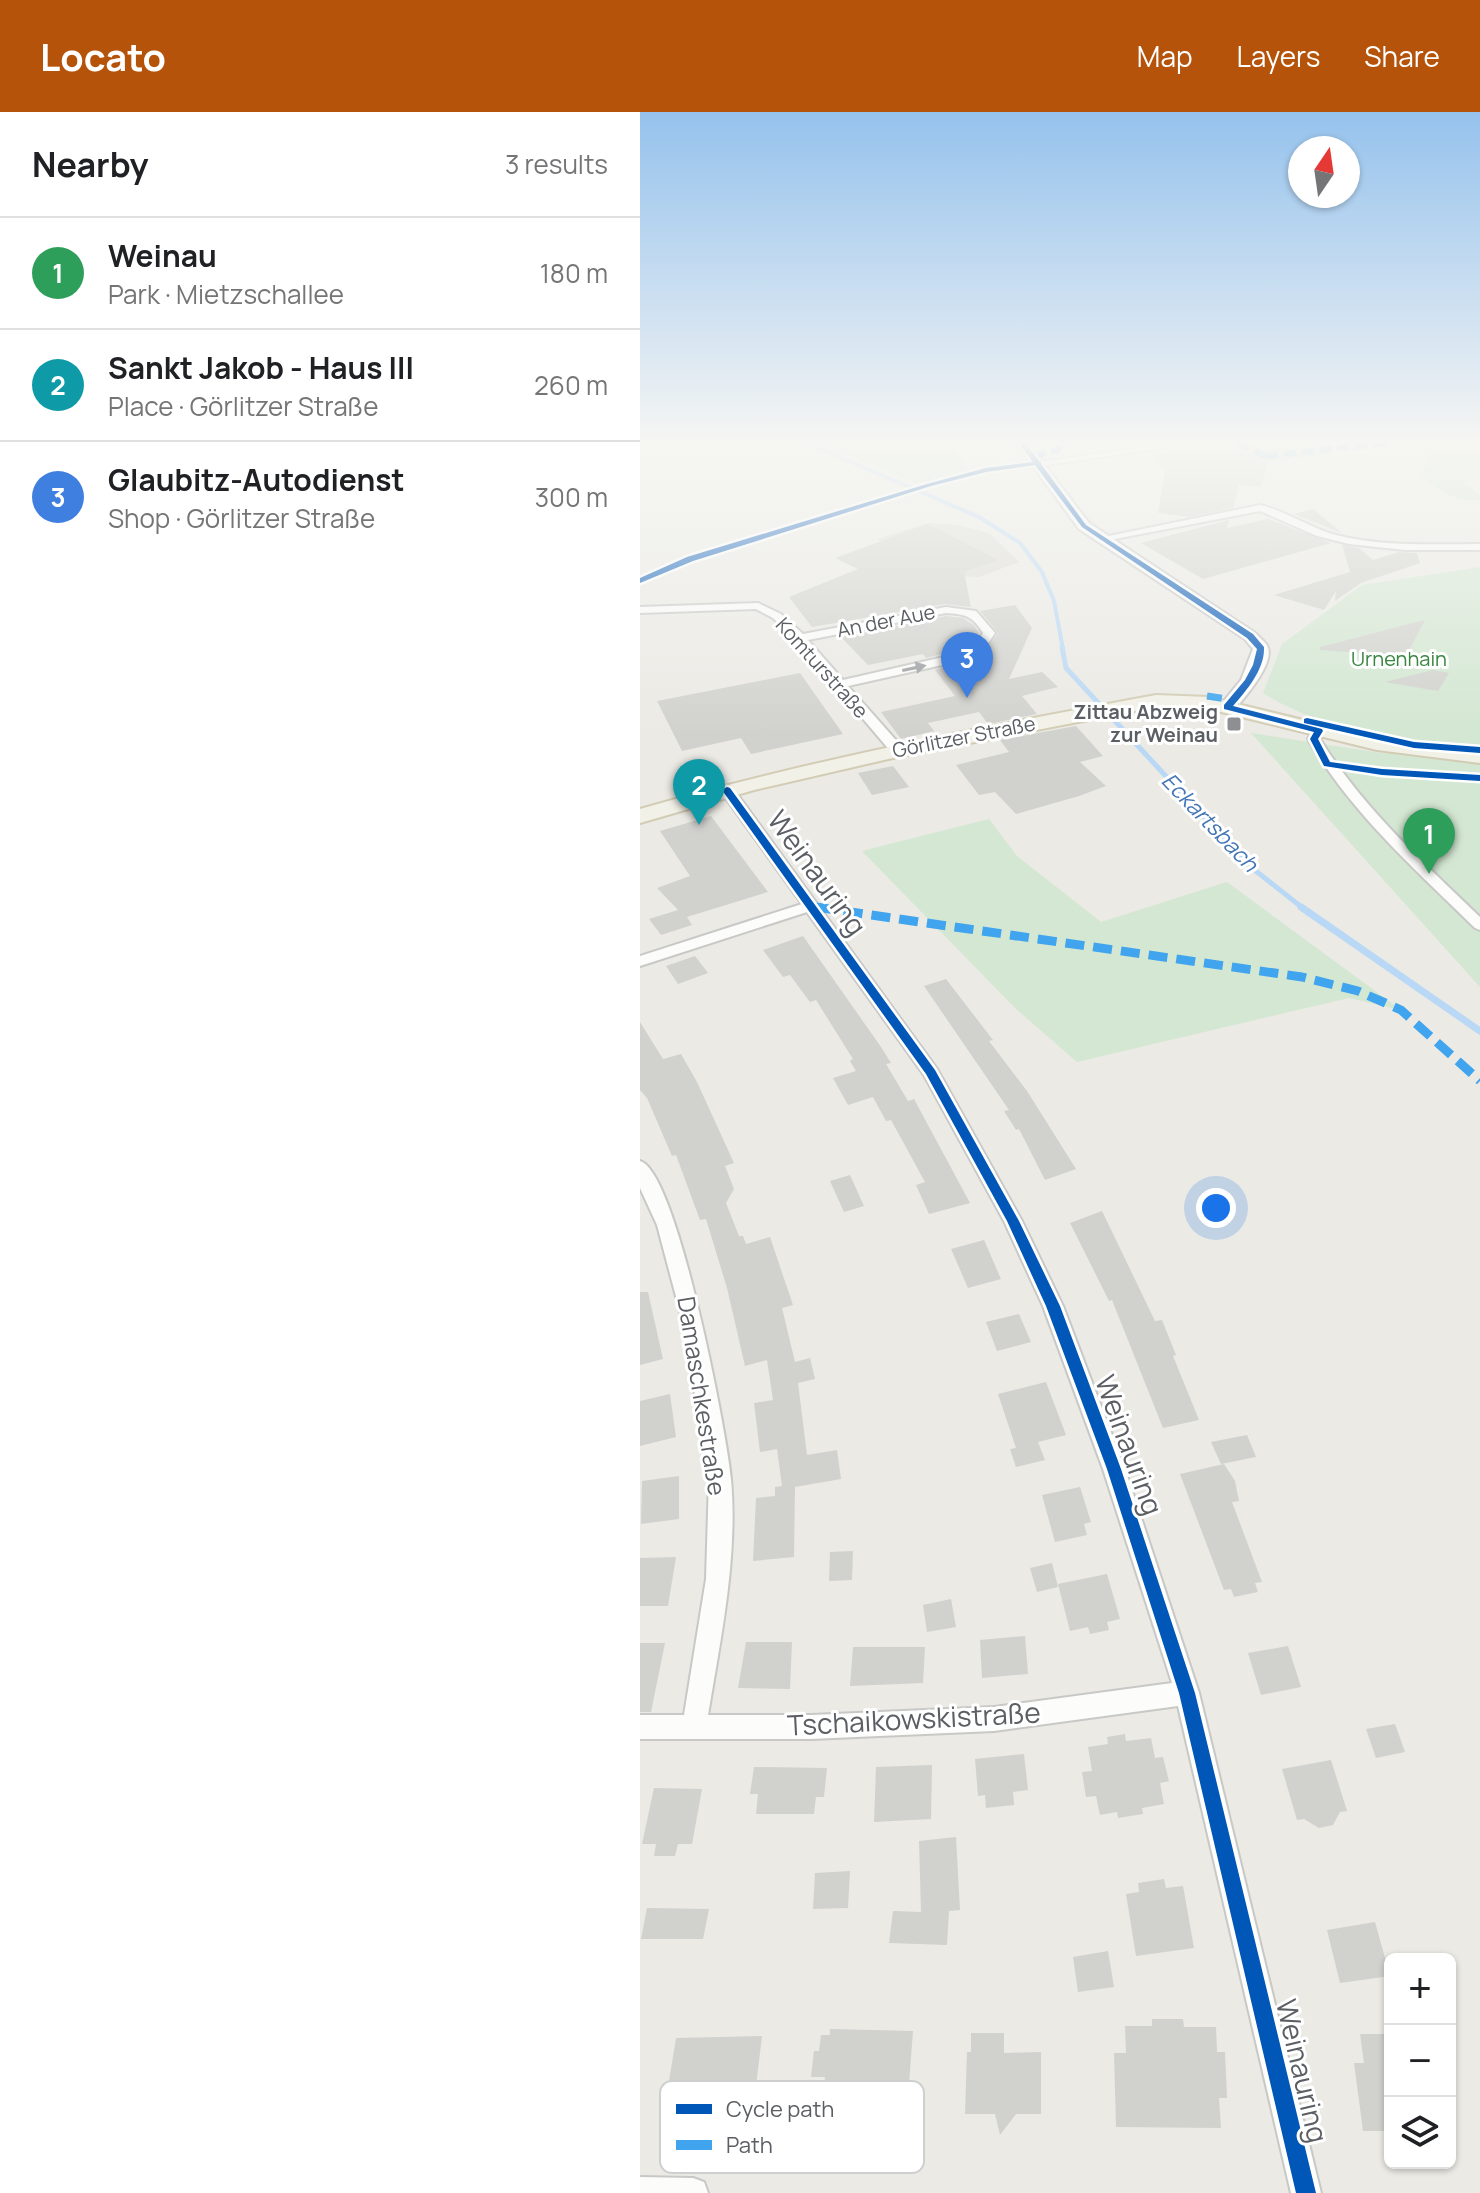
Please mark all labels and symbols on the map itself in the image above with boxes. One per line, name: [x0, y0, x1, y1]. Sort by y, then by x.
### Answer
north arrow: [1288, 136, 1360, 208]
street label: An der Aue: [834, 598, 937, 643]
street label: Komturstraße: [770, 612, 875, 724]
pin: 3: [941, 632, 993, 698]
park label: Urnenhain: [1351, 645, 1447, 672]
one-way arrow: [902, 661, 927, 674]
place label: Zittau Abzweig zur Weinau: [1073, 698, 1218, 748]
street label: Görlitzer Straße: [890, 709, 1038, 764]
marker: Zittau Abzweig zur Weinau: [1225, 715, 1243, 733]
pin: 2: [673, 759, 725, 825]
water label: Eckartsbach: [1155, 766, 1265, 879]
street label: Weinauring: [760, 802, 876, 943]
pin: 1: [1403, 808, 1455, 874]
your location: [1196, 1188, 1236, 1228]
street label: Damaschkestraße: [670, 1294, 735, 1498]
street label: Weinauring: [1087, 1370, 1173, 1520]
street label: Tschaikowskistraße: [786, 1692, 1042, 1744]
street label: Weinauring: [1268, 1995, 1338, 2146]
legend: [660, 2081, 924, 2173]
text: Cycle path: [726, 2094, 834, 2124]
text: Path: [726, 2130, 773, 2160]

